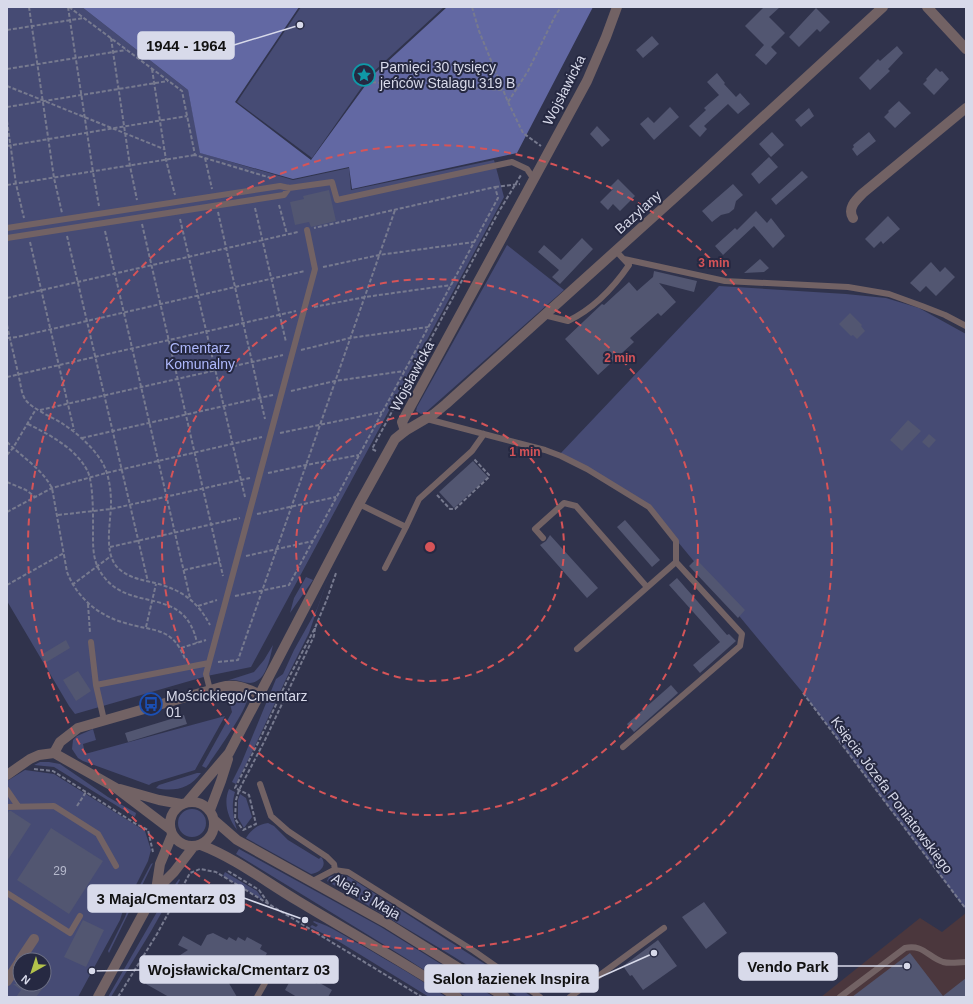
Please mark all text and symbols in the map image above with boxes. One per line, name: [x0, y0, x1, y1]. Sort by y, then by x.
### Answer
callout: 1944 - 1964: [138, 32, 234, 59]
text: 1944 - 1964: [146, 37, 227, 54]
street label: Wojsławicka: [539, 52, 589, 128]
place label: Pamięci 30 tysięcy jeńców Stalagu 319 B: [379, 59, 515, 91]
place icon: Pamięci 30 tysięcy jeńców Stalagu 319 B: [351, 62, 377, 88]
street label: Bazylany: [612, 187, 664, 237]
text: 3 min: [698, 256, 730, 270]
street label: Wojsławicka: [387, 338, 437, 414]
park label: Cmentarz Komunalny: [165, 340, 235, 372]
text: 2 min: [604, 351, 636, 365]
text: 1 min: [509, 445, 541, 459]
centre of rings: [423, 540, 437, 554]
place label: Mościckiego/Cmentarz 01: [166, 688, 308, 720]
bus stop icon: Mościckiego/Cmentarz 01: [138, 691, 164, 717]
street label: Księcia Józefa Poniatowskiego: [828, 713, 956, 877]
house number: 29: [53, 864, 67, 878]
street label: Aleja 3 Maja: [329, 870, 404, 922]
callout: 3 Maja/Cmentarz 03: [88, 885, 244, 912]
text: 3 Maja/Cmentarz 03: [96, 890, 236, 907]
north arrow: [12, 952, 52, 992]
callout: Vendo Park: [739, 953, 837, 980]
callout: Wojsławicka/Cmentarz 03: [140, 956, 338, 983]
text: Vendo Park: [747, 958, 830, 975]
text: Wojsławicka/Cmentarz 03: [148, 961, 330, 978]
callout: Salon łazienek Inspira: [425, 965, 598, 992]
text: Salon łazienek Inspira: [433, 970, 590, 987]
text: N: [19, 973, 33, 987]

